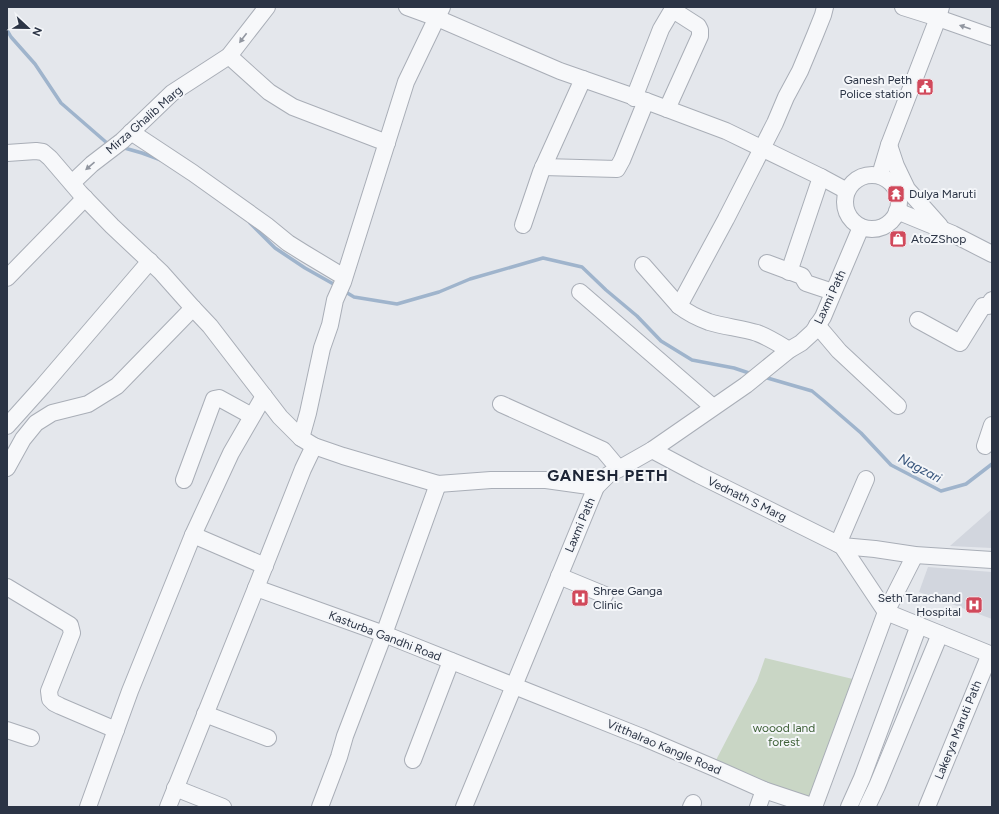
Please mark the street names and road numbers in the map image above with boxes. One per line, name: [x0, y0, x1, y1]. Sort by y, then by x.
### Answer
street label: Mirza Ghalib Marg: [103, 83, 185, 157]
street label: Laxmi Path: [811, 267, 849, 326]
street label: Vednath S Marg: [705, 474, 789, 524]
street label: Laxmi Path: [562, 495, 598, 555]
street label: Kasturba Gandhi Road: [327, 608, 443, 664]
street label: Lakerya Maruti Path: [932, 678, 984, 781]
street label: Vitthalrao Kangle Road: [605, 717, 723, 777]

